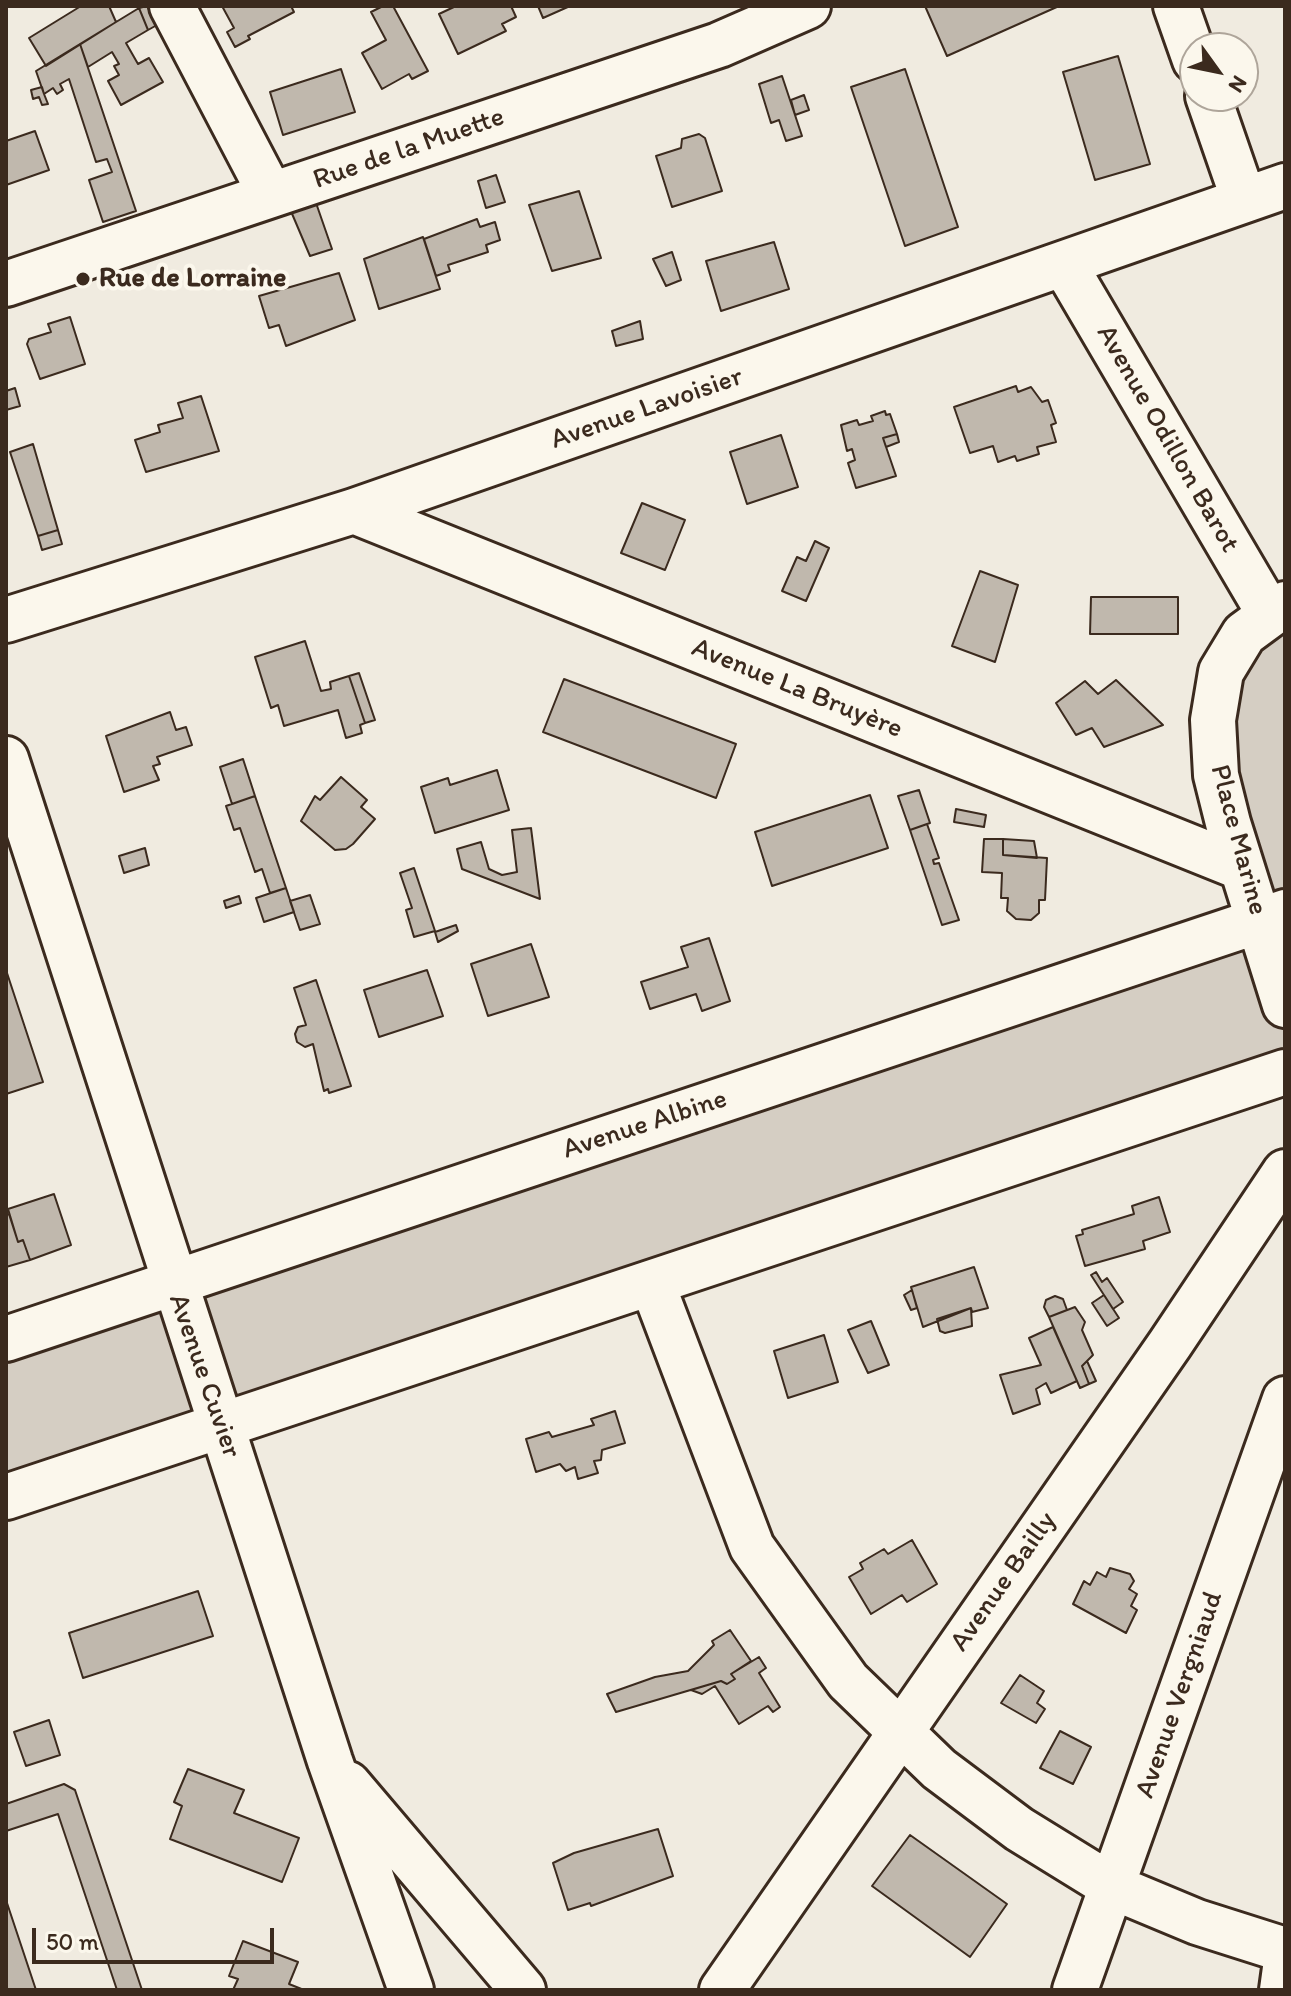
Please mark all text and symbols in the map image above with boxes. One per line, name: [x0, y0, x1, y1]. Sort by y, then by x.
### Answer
north arrow: [1179, 32, 1259, 112]
text: N: [1223, 71, 1253, 98]
street label: Rue de la Muette: [309, 101, 509, 197]
place label: Rue de Lorraine: [99, 262, 286, 296]
marker: Rue de Lorraine: [74, 270, 92, 288]
street label: Avenue Odillon Barot: [1088, 319, 1246, 559]
street label: Avenue Lavoisier: [547, 360, 747, 458]
street label: Avenue La Bruyère: [687, 631, 907, 747]
street label: Place Marine: [1202, 761, 1274, 919]
street label: Avenue Albine: [559, 1083, 731, 1167]
street label: Avenue Cuvier: [160, 1290, 248, 1462]
street label: Avenue Bailly: [944, 1506, 1064, 1658]
street label: Avenue Vergniaud: [1129, 1587, 1231, 1803]
scale bar: [36, 1912, 278, 1962]
text: 50 m: [46, 1927, 99, 1956]

